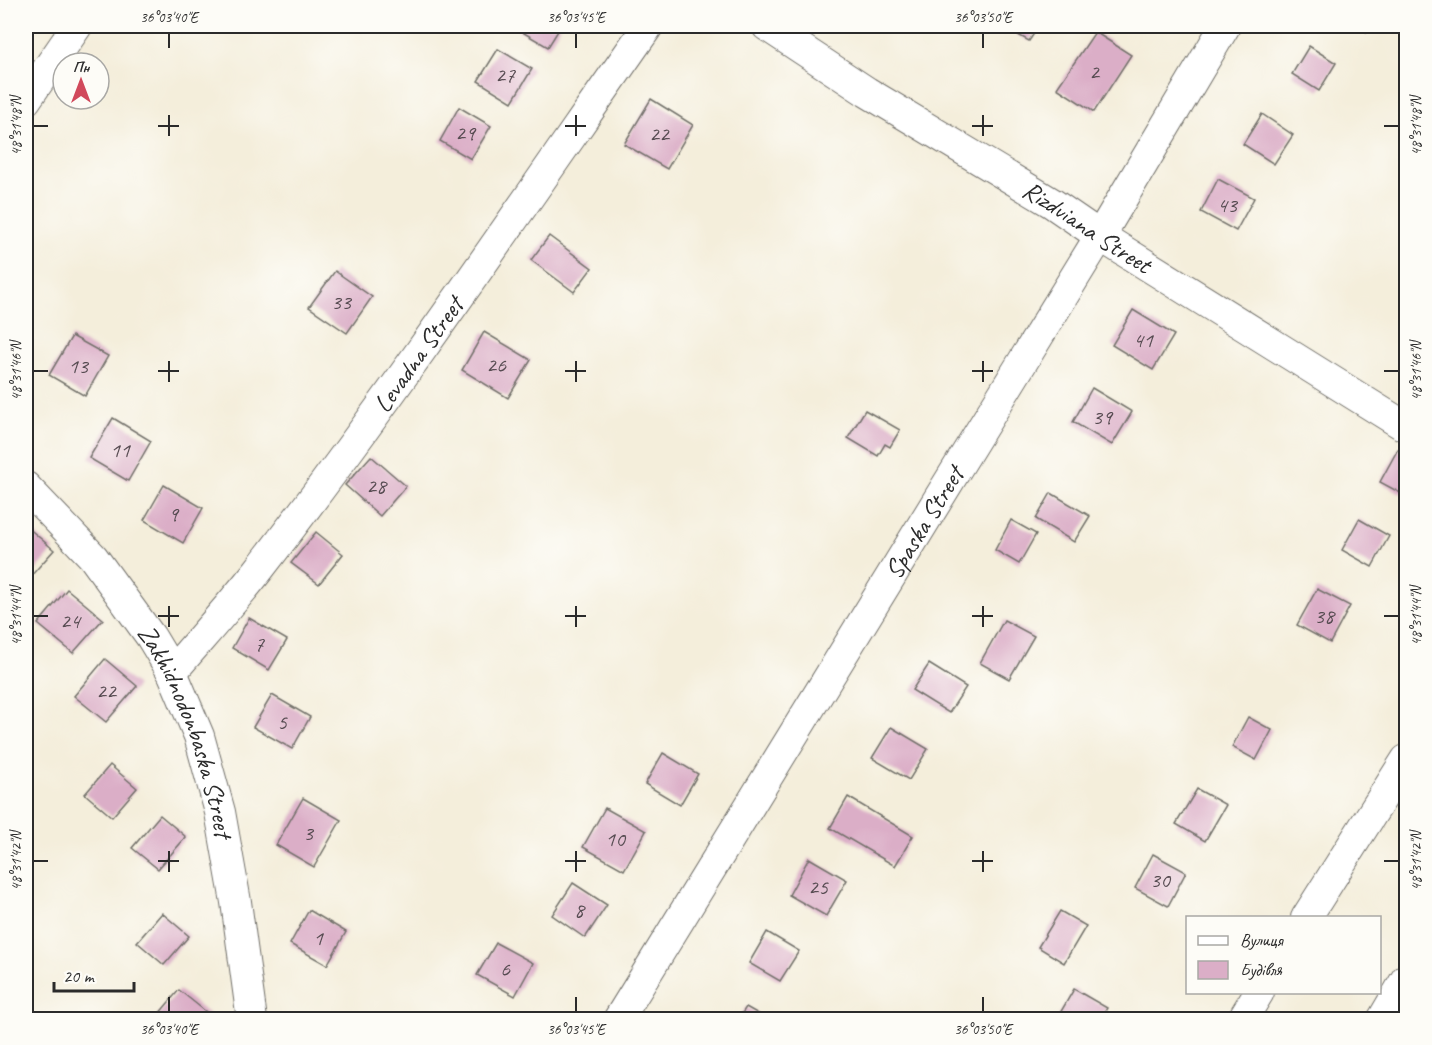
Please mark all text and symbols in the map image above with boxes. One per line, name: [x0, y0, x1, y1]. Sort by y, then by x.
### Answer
text: 36°03'40"E: [140, 8, 200, 27]
text: 36°03'45"E: [547, 8, 607, 27]
text: 36°03'50"E: [954, 8, 1014, 27]
north arrow: [51, 51, 111, 111]
text: Пн: [73, 57, 90, 77]
house number: 2: [1089, 58, 1101, 86]
house number: 27: [495, 61, 516, 89]
text: 48°31'48"N: [7, 93, 26, 156]
text: 48°31'48"N: [1407, 93, 1426, 156]
house number: 29: [455, 119, 477, 147]
house number: 22: [649, 120, 671, 148]
street label: Rizdviana Street: [1017, 173, 1160, 282]
house number: 43: [1217, 191, 1239, 219]
street label: Levadna Street: [366, 287, 472, 419]
house number: 33: [331, 288, 353, 316]
house number: 41: [1133, 326, 1154, 354]
text: 48°31'46"N: [7, 338, 26, 401]
text: 48°31'46"N: [1407, 338, 1426, 401]
house number: 26: [486, 351, 507, 379]
house number: 13: [68, 352, 90, 380]
house number: 39: [1092, 403, 1114, 431]
house number: 11: [110, 436, 131, 464]
street label: Spaska Street: [877, 457, 973, 585]
house number: 28: [366, 472, 388, 500]
house number: 9: [168, 500, 180, 528]
text: 48°31'44"N: [7, 583, 26, 646]
text: 48°31'44"N: [1407, 583, 1426, 646]
house number: 38: [1314, 602, 1336, 630]
house number: 24: [60, 607, 82, 635]
street label: Zakhidnodonbaska Street: [131, 618, 241, 843]
house number: 7: [254, 630, 265, 658]
house number: 22: [96, 677, 118, 705]
house number: 5: [277, 708, 288, 736]
house number: 3: [303, 819, 315, 847]
house number: 10: [605, 825, 627, 853]
text: 48°31'42"N: [7, 828, 26, 891]
text: 48°31'42"N: [1407, 828, 1426, 891]
house number: 30: [1150, 866, 1172, 894]
house number: 25: [808, 873, 829, 901]
house number: 8: [574, 896, 586, 924]
legend: [1186, 916, 1381, 994]
house number: 1: [313, 924, 324, 952]
text: Вулиця: [1240, 929, 1284, 951]
scale bar: [54, 955, 134, 993]
house number: 6: [500, 955, 511, 983]
text: Будівля: [1240, 959, 1283, 981]
text: 20 m: [63, 965, 96, 987]
text: 36°03'40"E: [140, 1020, 200, 1039]
text: 36°03'45"E: [547, 1020, 607, 1039]
text: 36°03'50"E: [954, 1020, 1014, 1039]

